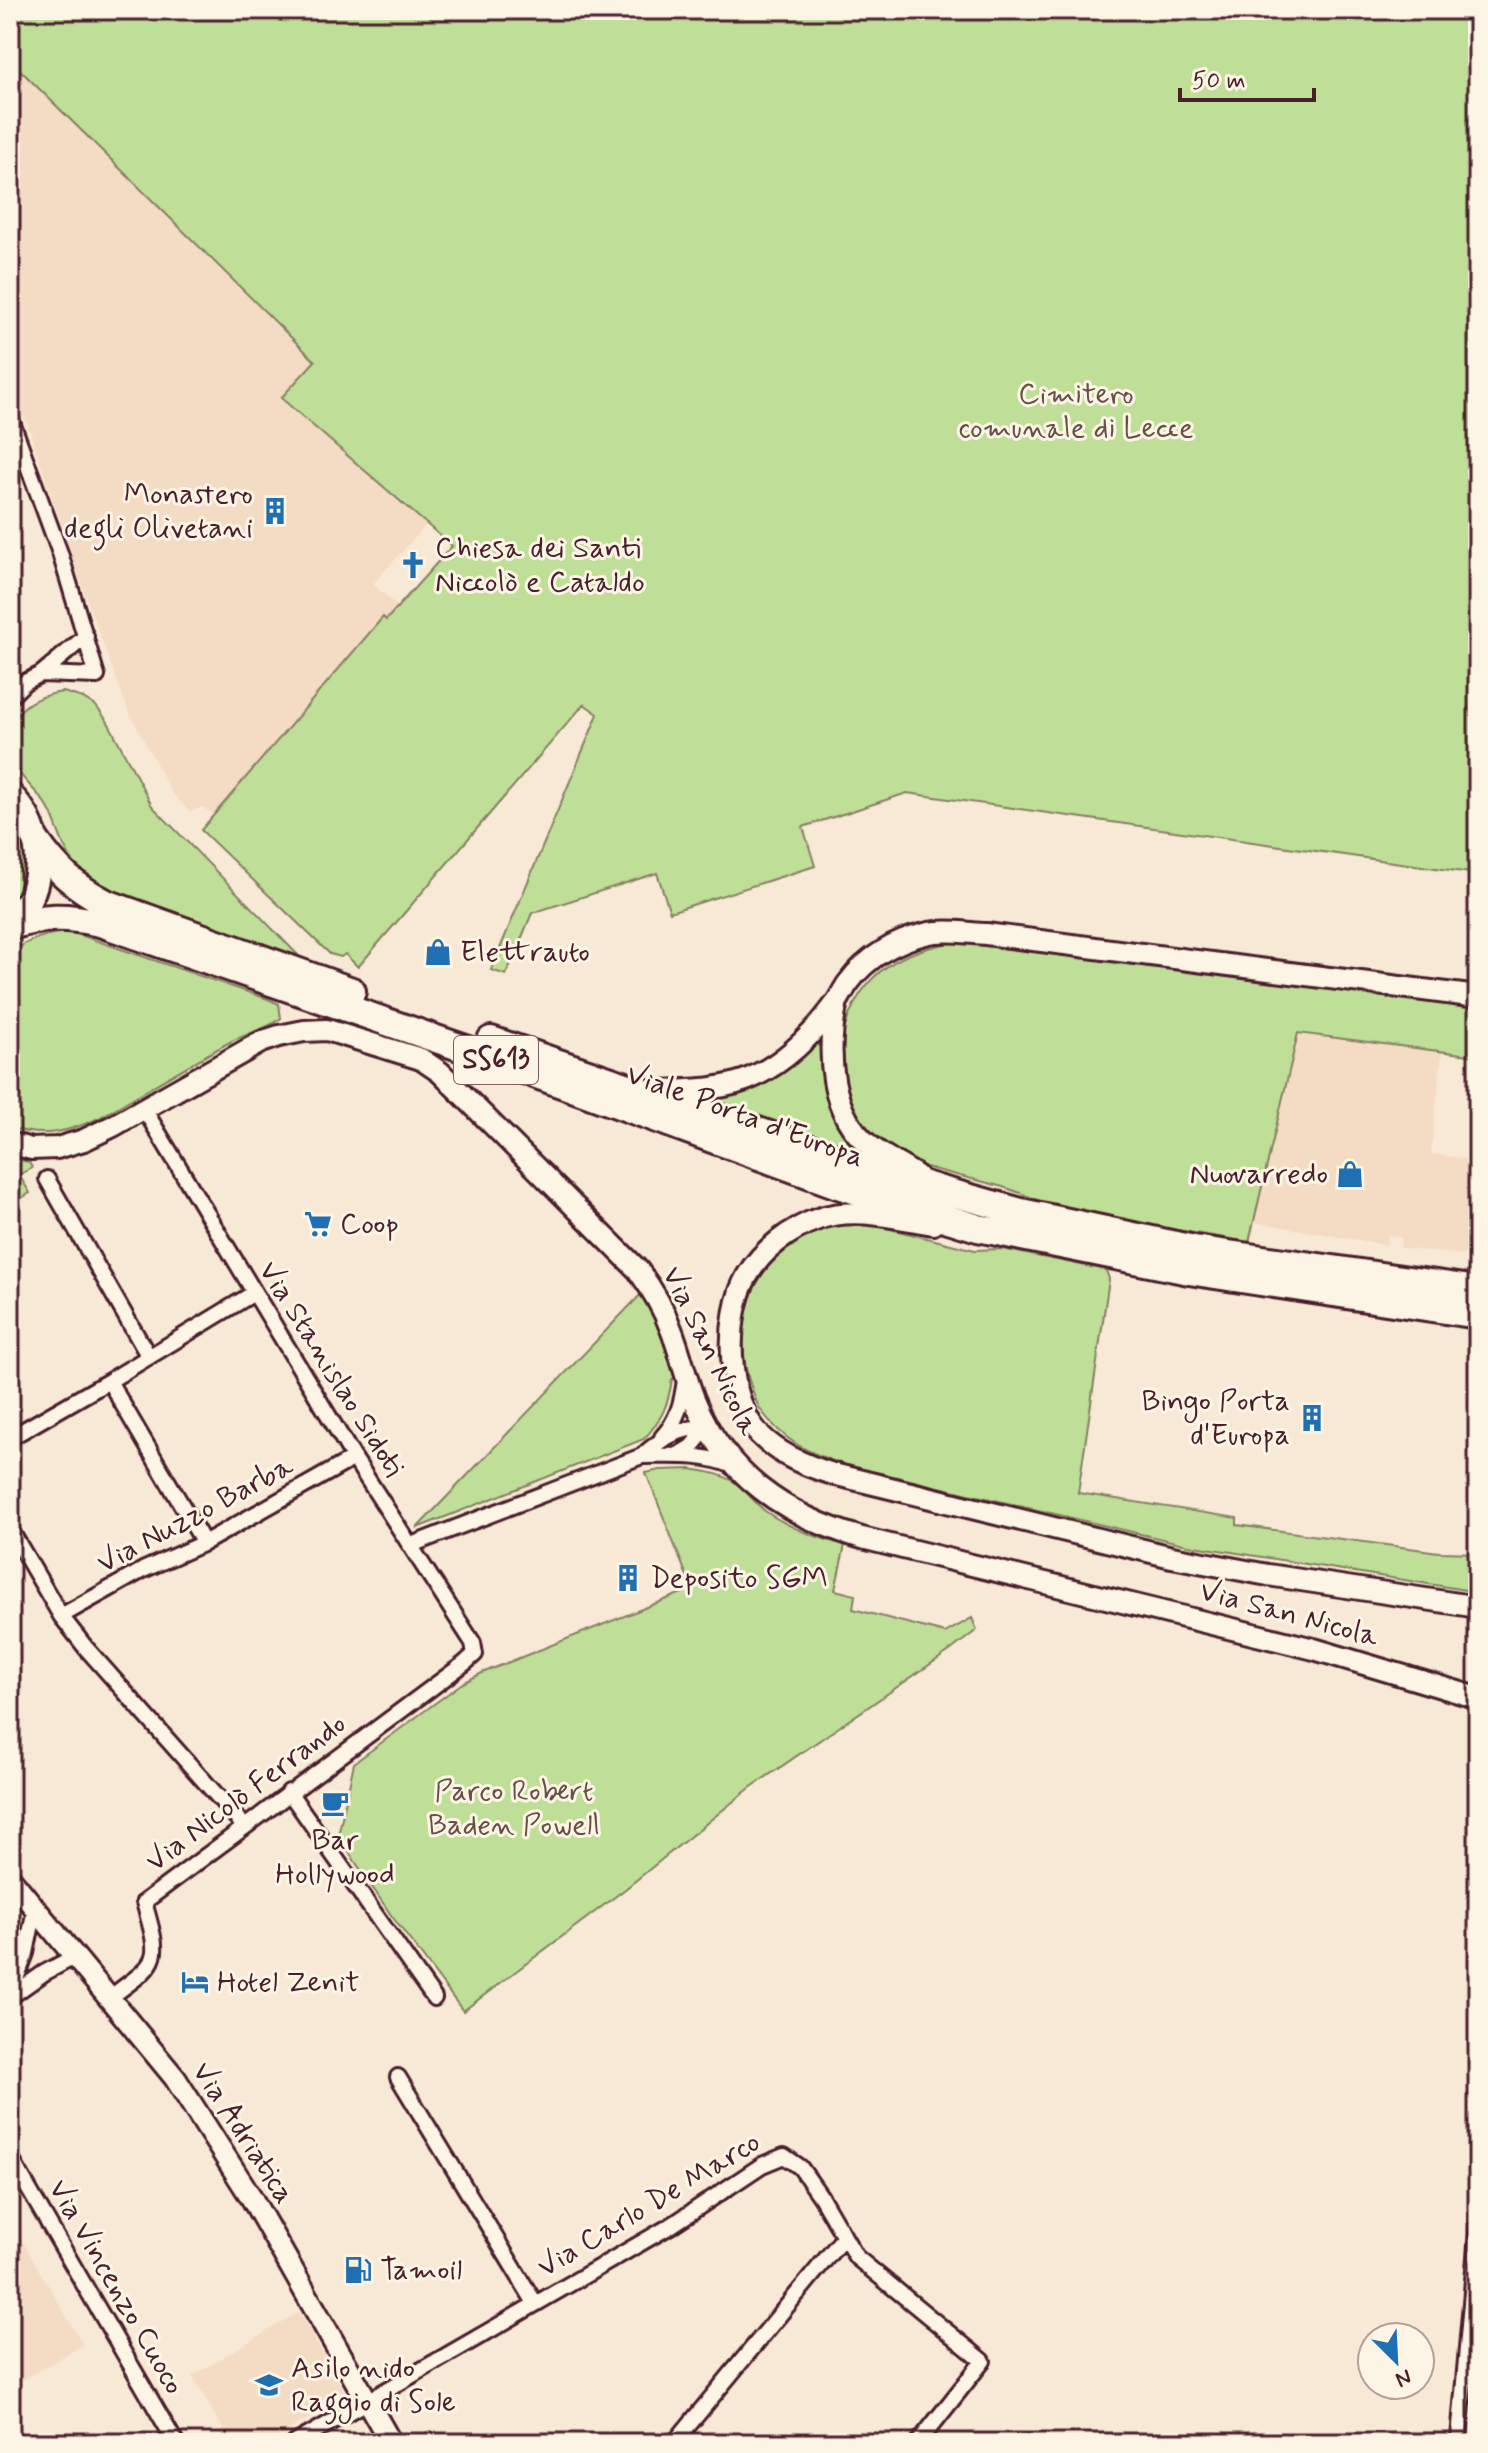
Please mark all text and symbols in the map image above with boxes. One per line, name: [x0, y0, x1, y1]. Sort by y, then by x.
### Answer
scale bar: [1180, 52, 1314, 102]
text: 50 m: [1192, 66, 1246, 97]
park label: Cimitero comunale di Lecce: [959, 375, 1193, 448]
place label: Monastero degli Olivetani: [64, 475, 253, 551]
building icon: Monastero degli Olivetani: [260, 496, 290, 526]
place label: Chiesa dei Santi Niccolò e Cataldo: [435, 529, 645, 602]
church icon: Chiesa dei Santi Niccolò e Cataldo: [398, 550, 428, 580]
place label: Elettrauto: [460, 933, 590, 972]
shop icon: Elettrauto: [423, 937, 453, 967]
road number: SS613: [454, 1036, 538, 1084]
street label: Viale Porta d'Europa: [621, 1055, 869, 1177]
place label: Nuovarredo: [1190, 1155, 1328, 1194]
shop icon: Nuovarredo: [1335, 1159, 1365, 1189]
place label: Coop: [340, 1205, 399, 1244]
supermarket icon: Coop: [303, 1209, 333, 1239]
street label: Via Stanislao Sidoti: [249, 1254, 413, 1484]
street label: Via San Nicola: [652, 1260, 768, 1443]
place label: Bingo Porta d'Europa: [1142, 1382, 1290, 1455]
building icon: Bingo Porta d'Europa: [1297, 1403, 1327, 1433]
street label: Via Nuzzo Barba: [90, 1446, 301, 1583]
place label: Deposito SGM: [650, 1559, 828, 1598]
building icon: Deposito SGM: [613, 1563, 643, 1593]
street label: Via San Nicola: [1195, 1571, 1384, 1657]
street label: Via Nicolò Ferrando: [138, 1705, 354, 1881]
park label: Parco Robert Baden Powell: [428, 1772, 600, 1845]
cafe icon: Bar Hollywood: [320, 1788, 350, 1818]
place label: Bar Hollywood: [275, 1821, 395, 1894]
place label: Hotel Zenit: [217, 1963, 360, 2002]
hotel icon: Hotel Zenit: [180, 1967, 210, 1997]
street label: Via Adriatica: [183, 2054, 303, 2212]
street label: Via Carlo De Marco: [530, 2123, 768, 2287]
street label: Via Vincenzo Cuoco: [39, 2173, 193, 2401]
place label: Tamoil: [380, 2251, 462, 2290]
fuel station icon: Tamoil: [343, 2255, 373, 2285]
north arrow: [1356, 2321, 1436, 2401]
place label: Asilo nido Raggio di Sole: [291, 2349, 456, 2425]
text: N: [1391, 2362, 1416, 2393]
school or university icon: Asilo nido Raggio di Sole: [254, 2370, 284, 2400]

